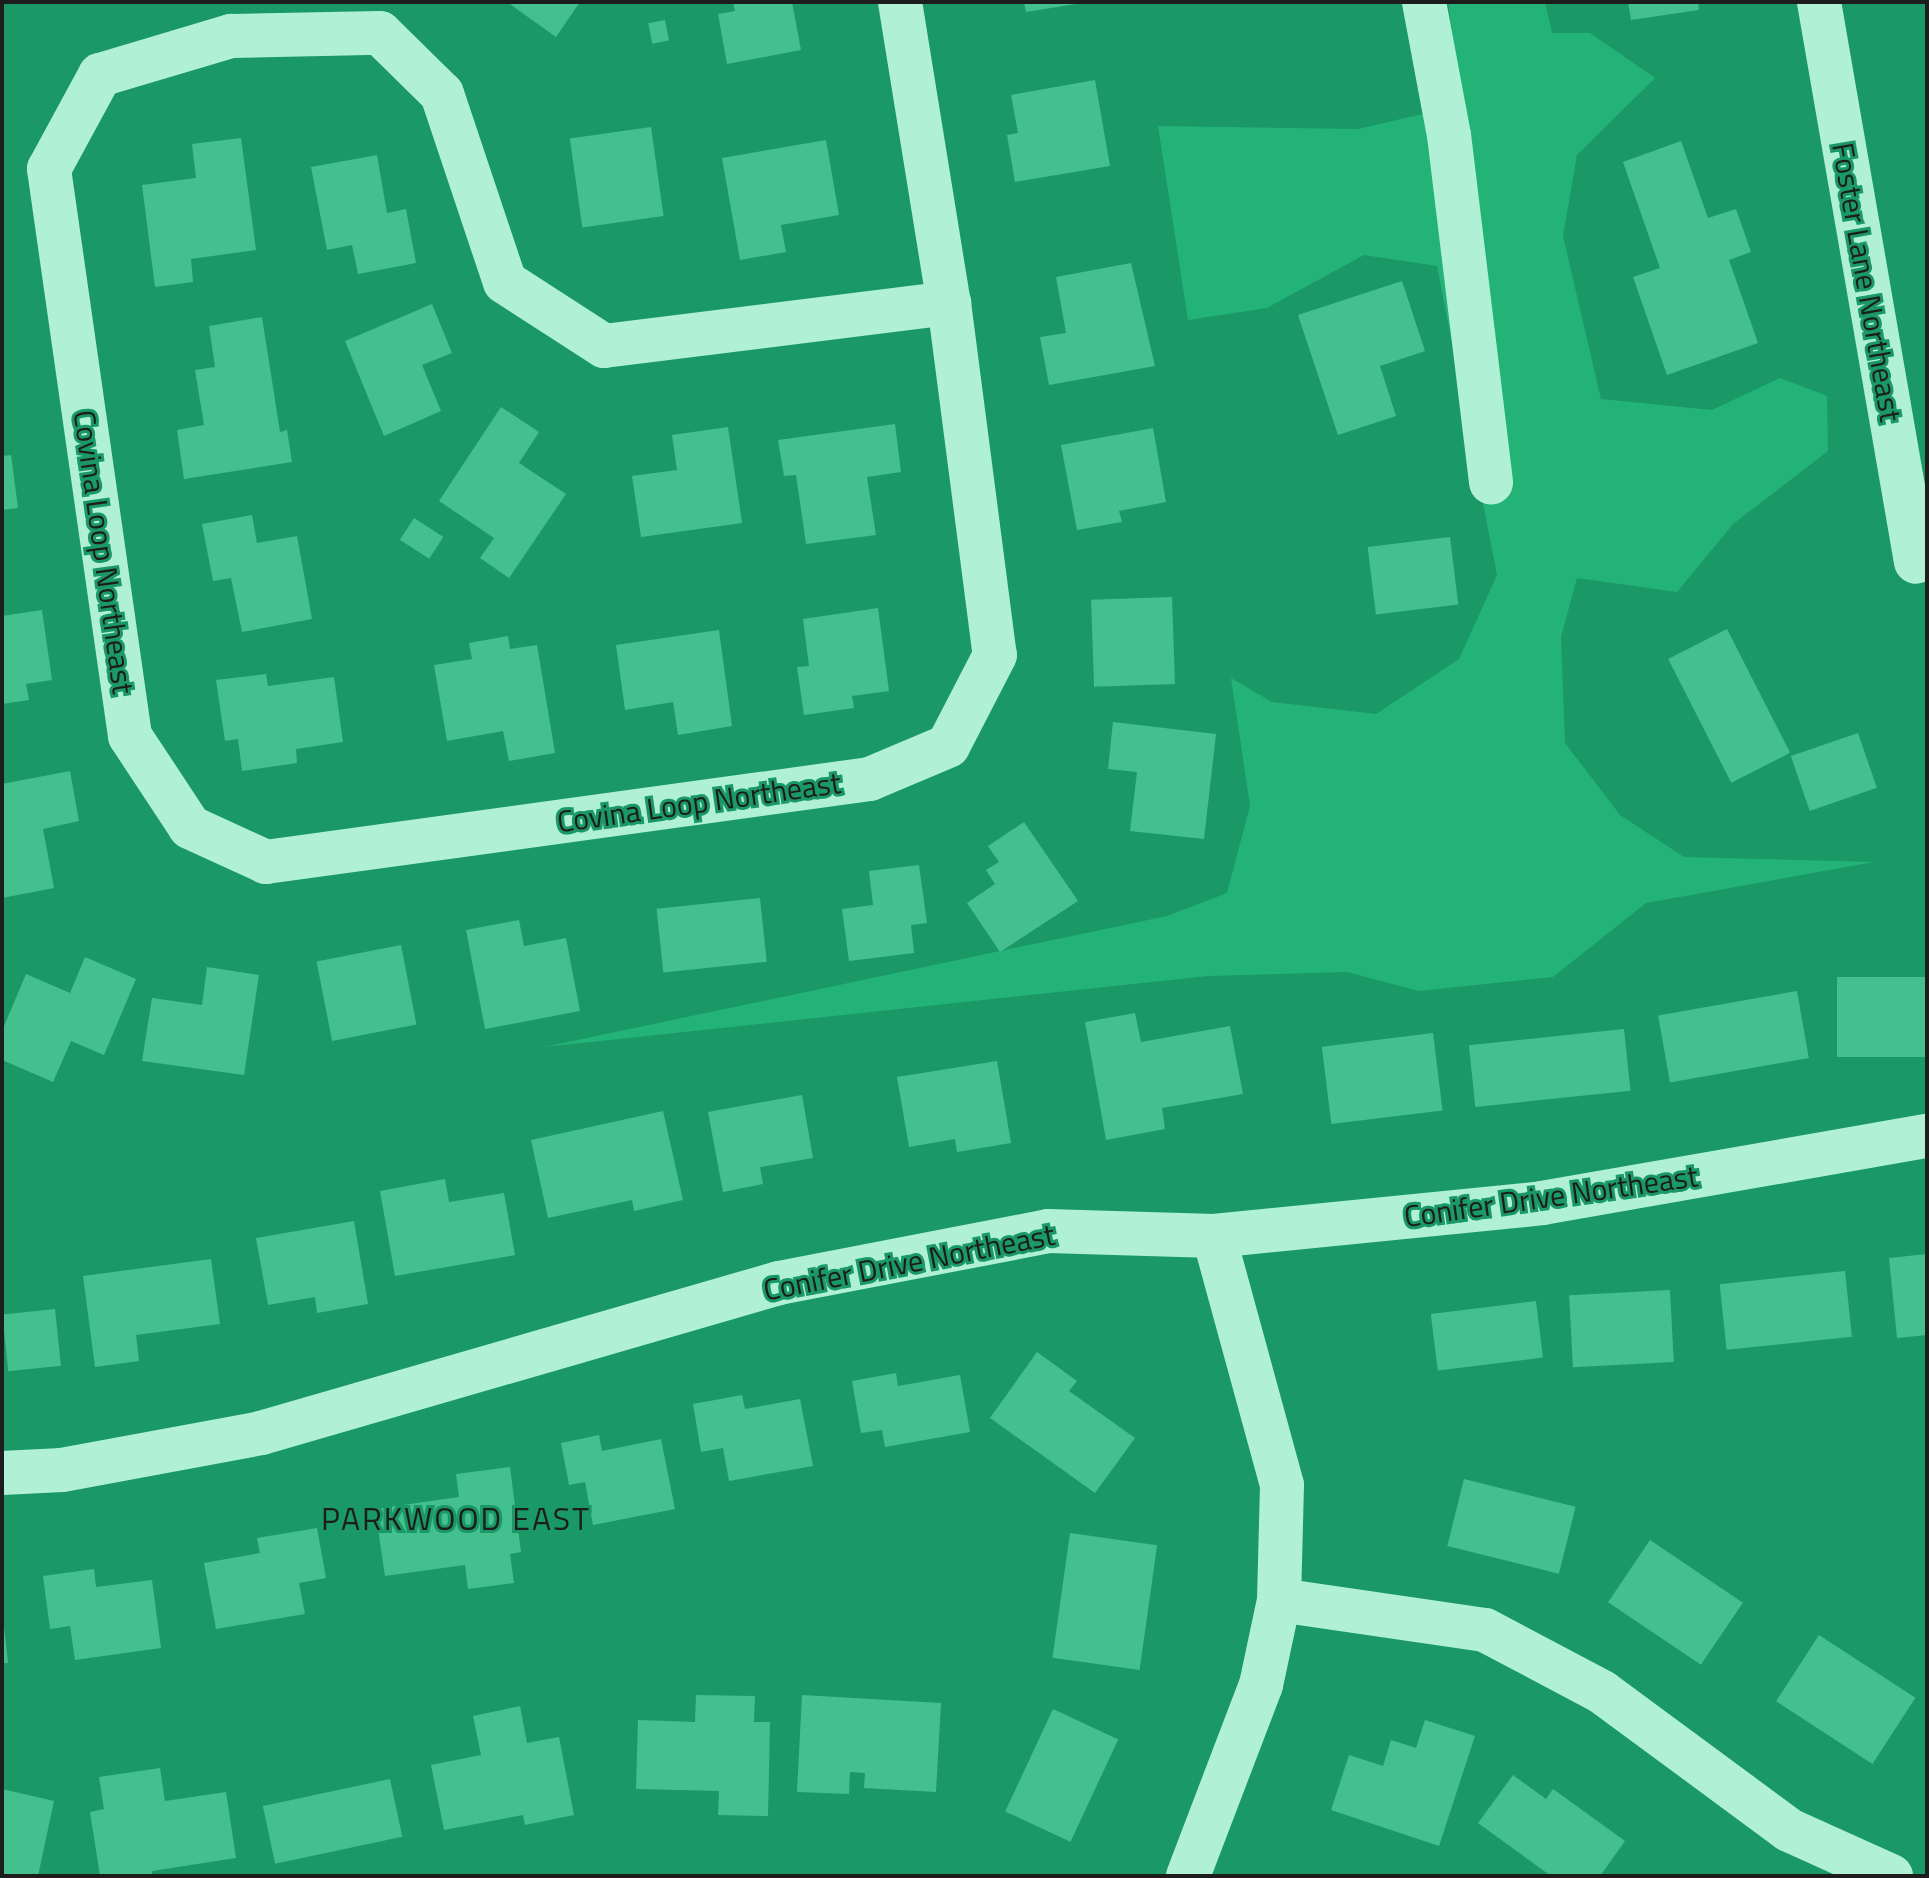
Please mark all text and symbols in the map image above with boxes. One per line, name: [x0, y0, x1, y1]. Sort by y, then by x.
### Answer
street label: Foster Lane Northeast: [1825, 140, 1909, 424]
street label: Covina Loop Northeast: [66, 408, 142, 696]
street label: Covina Loop Northeast: [555, 764, 843, 840]
street label: Conifer Drive Northeast: [1402, 1158, 1700, 1234]
street label: Conifer Drive Northeast: [760, 1216, 1058, 1308]
district label: PARKWOOD EAST: [321, 1499, 591, 1537]

